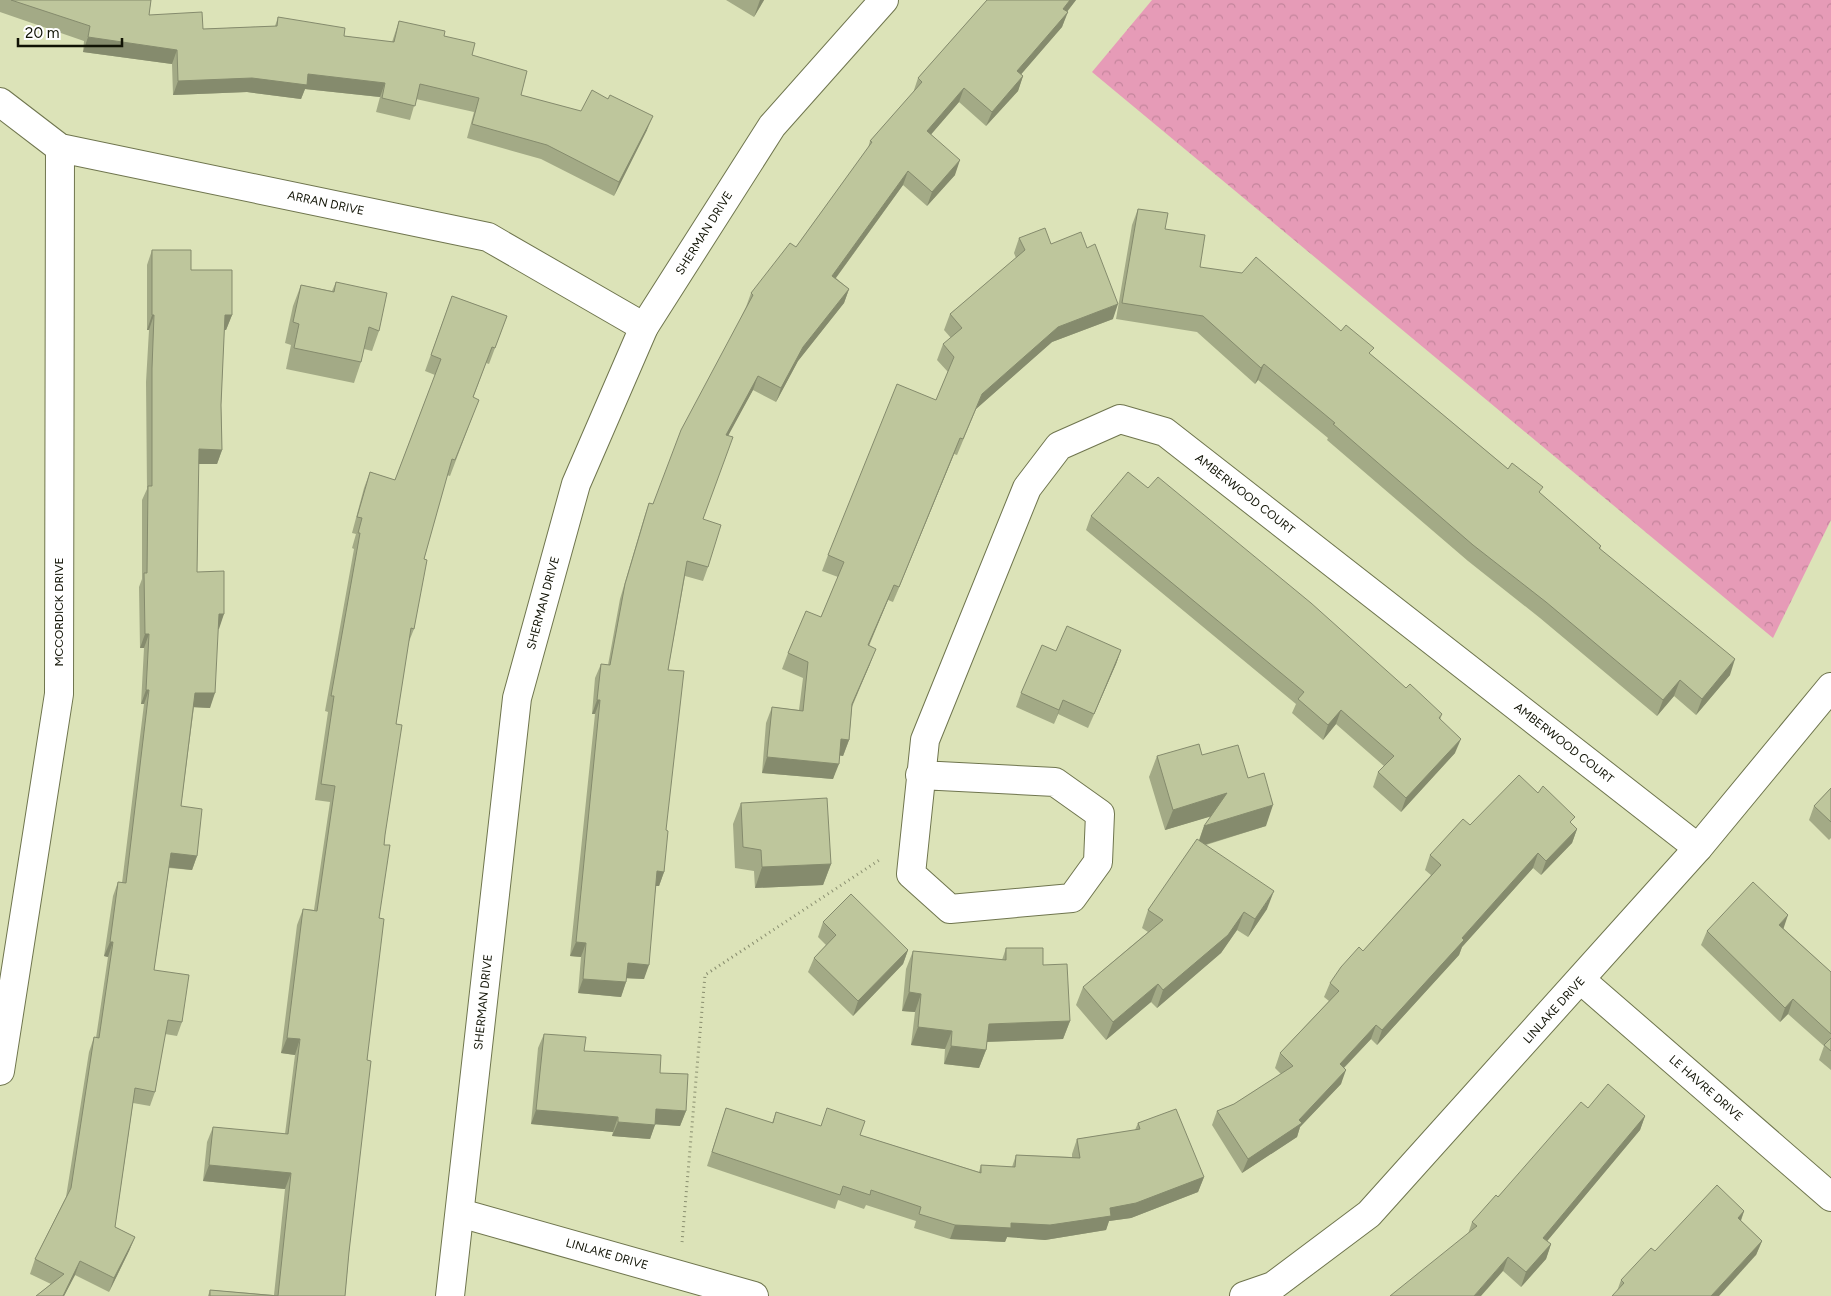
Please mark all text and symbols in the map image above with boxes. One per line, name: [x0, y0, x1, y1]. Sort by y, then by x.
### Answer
scale bar: [18, 15, 121, 47]
text: 20 m: [25, 24, 59, 42]
street label: ARRAN DRIVE: [286, 188, 366, 218]
street label: SHERMAN DRIVE: [673, 189, 735, 277]
street label: AMBERWOOD COURT: [1193, 451, 1298, 537]
street label: SHERMAN DRIVE: [524, 555, 562, 651]
street label: MCCORDICK DRIVE: [52, 557, 66, 667]
street label: AMBERWOOD COURT: [1512, 700, 1617, 786]
street label: SHERMAN DRIVE: [471, 954, 495, 1050]
street label: LINLAKE DRIVE: [1520, 974, 1588, 1046]
street label: LE HAVRE DRIVE: [1666, 1052, 1746, 1124]
street label: LINLAKE DRIVE: [564, 1236, 650, 1272]

